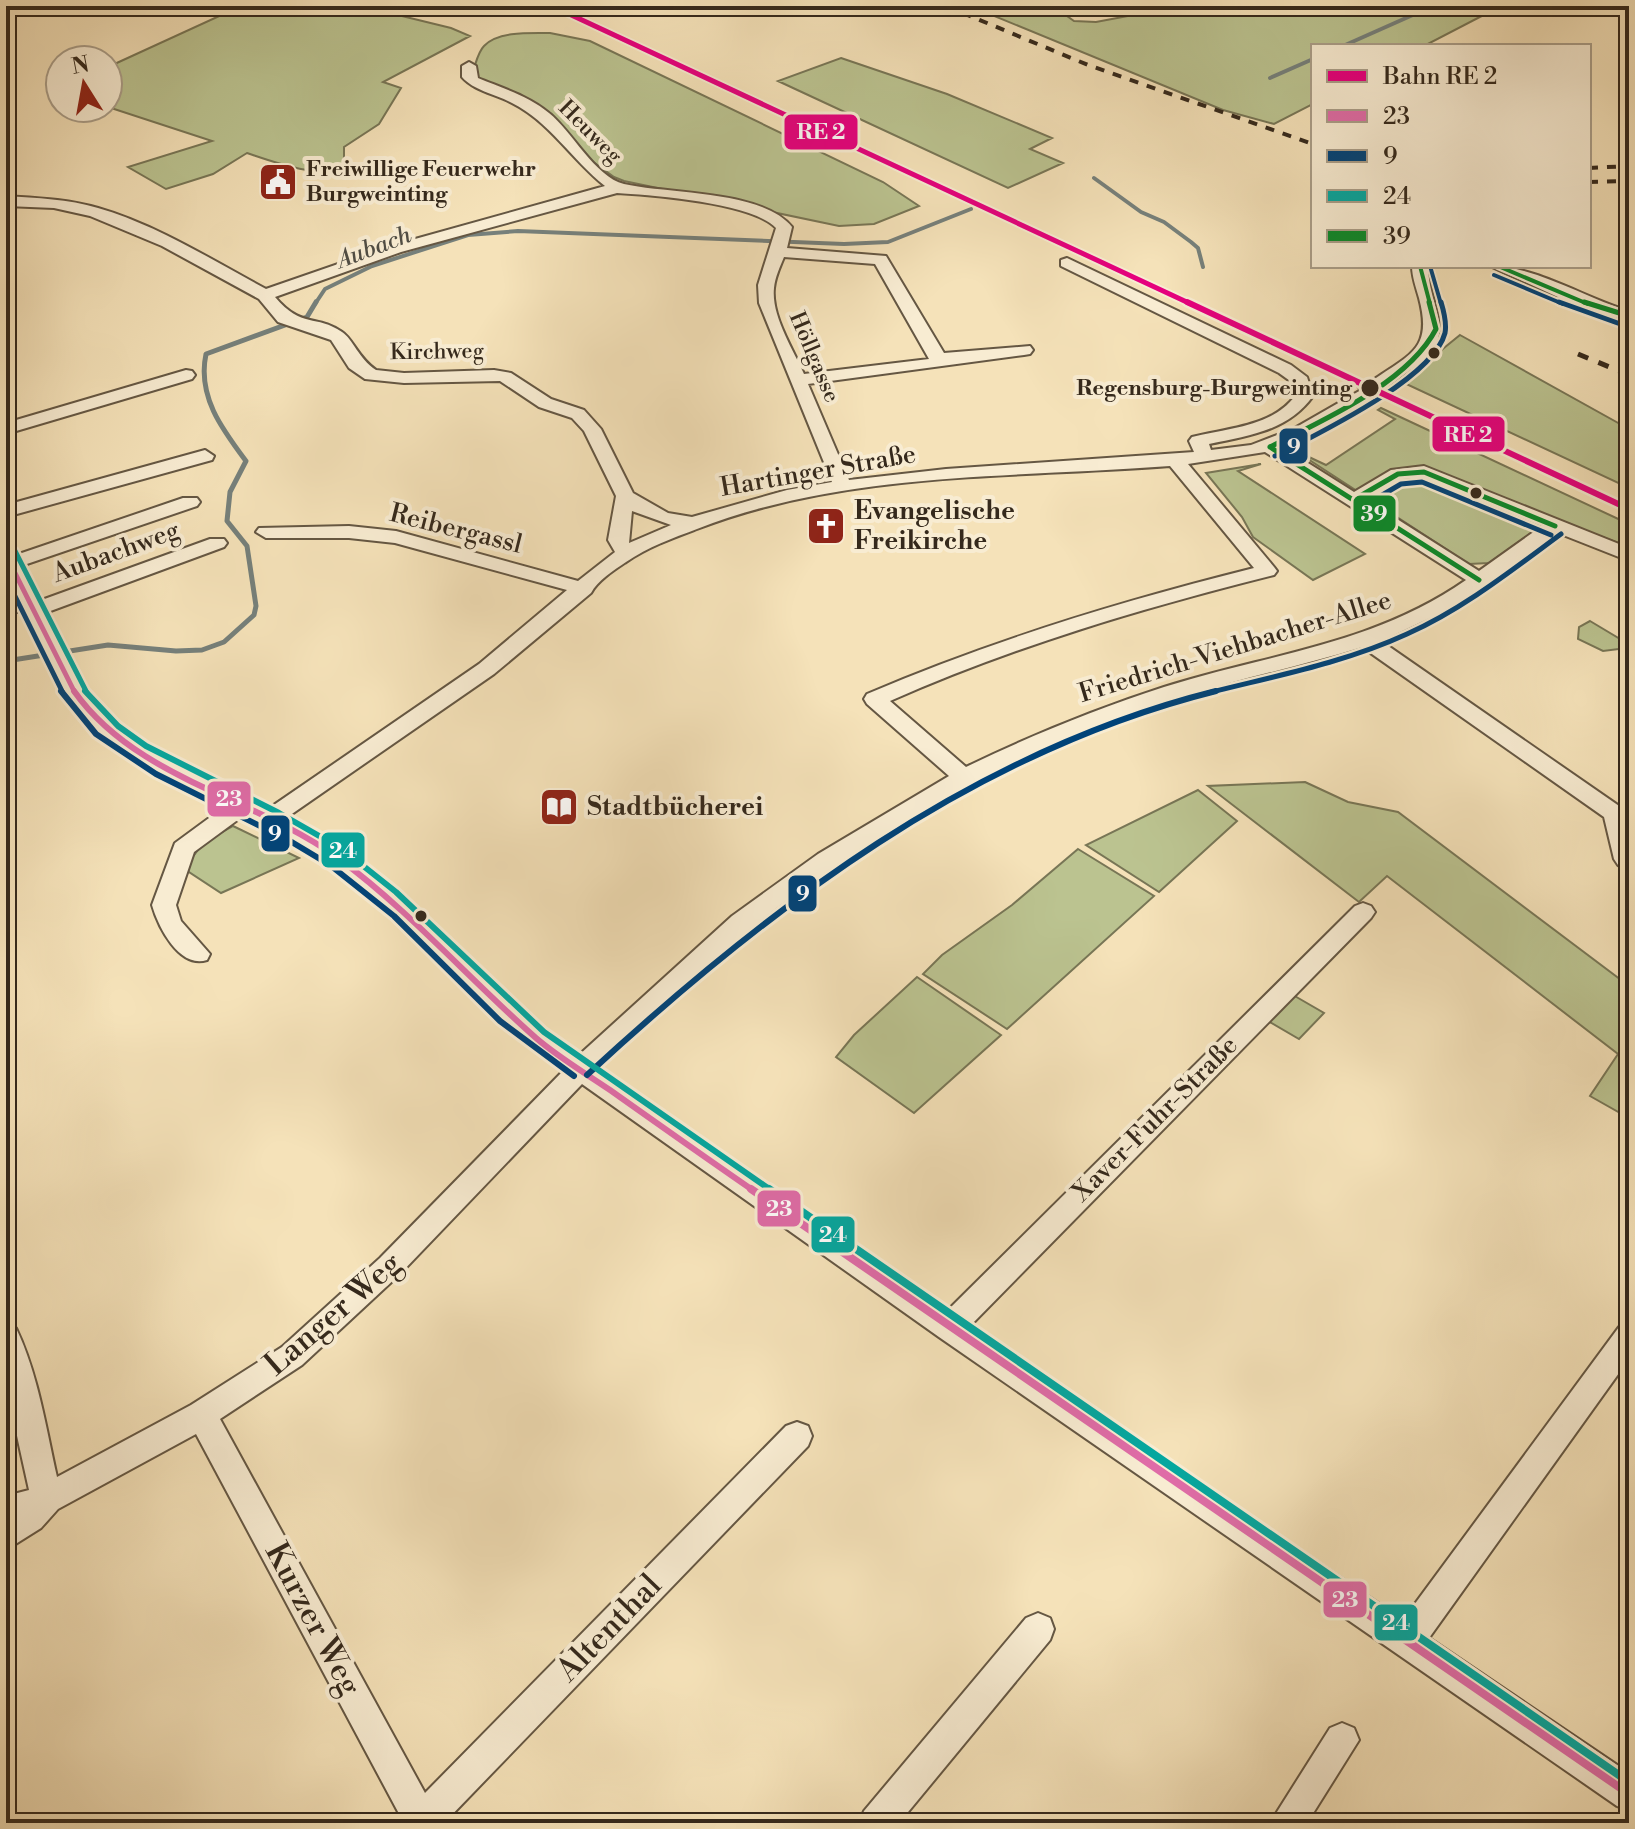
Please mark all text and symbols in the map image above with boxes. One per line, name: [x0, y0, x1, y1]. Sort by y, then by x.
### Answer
north arrow: [44, 44, 124, 124]
legend: [1311, 44, 1591, 268]
text: N: [69, 51, 92, 81]
text: Bahn RE 2: [1382, 62, 1497, 92]
street label: Heuweg: [553, 95, 628, 170]
text: 23: [1383, 102, 1410, 132]
line badge: RE 2: [783, 113, 859, 151]
text: RE 2: [797, 119, 845, 146]
text: 9: [1383, 142, 1398, 172]
place label: Freiwillige Feuerwehr Burgweinting: [306, 156, 536, 208]
public building icon: Freiwillige Feuerwehr Burgweinting: [257, 161, 299, 203]
text: 24: [1383, 182, 1411, 212]
water label: Aubach: [330, 220, 416, 277]
text: 39: [1383, 222, 1411, 252]
street label: Höllgasse: [783, 308, 845, 406]
street label: Kirchweg: [390, 338, 485, 366]
unlabelled marker: [1426, 345, 1442, 361]
place label: Regensburg-Burgweinting: [1076, 375, 1353, 402]
marker: Regensburg-Burgweinting: [1359, 377, 1381, 399]
line badge: RE 2: [1431, 415, 1506, 453]
text: RE 2: [1444, 422, 1492, 449]
line badge: 9: [1278, 427, 1309, 465]
text: 9: [1287, 434, 1301, 461]
street label: Hartinger Straße: [718, 438, 918, 504]
unlabelled marker: [1468, 485, 1484, 501]
line badge: 39: [1352, 494, 1397, 533]
place label: Evangelische Freikirche: [854, 495, 1015, 557]
street label: Reibergassl: [386, 497, 526, 561]
text: 39: [1360, 501, 1388, 528]
church icon: Evangelische Freikirche: [805, 505, 847, 547]
street label: Aubachweg: [47, 514, 184, 590]
street label: Friedrich-Viehbacher-Allee: [1075, 584, 1395, 710]
line badge: 23: [206, 780, 252, 818]
text: 23: [216, 786, 243, 813]
library icon: Stadtbücherei: [538, 786, 580, 828]
place label: Stadtbücherei: [587, 791, 763, 823]
line badge: 9: [260, 814, 291, 853]
text: 9: [268, 821, 282, 848]
line badge: 24: [320, 831, 366, 869]
text: 24: [329, 838, 357, 865]
line badge: 9: [787, 874, 818, 913]
text: 9: [796, 881, 810, 908]
unlabelled marker: [413, 908, 429, 924]
street label: Xaver-Fuhr-Straße: [1065, 1030, 1244, 1209]
line badge: 23: [756, 1189, 802, 1228]
text: 23: [766, 1196, 793, 1223]
line badge: 24: [810, 1215, 856, 1254]
text: 24: [819, 1222, 847, 1249]
street label: Langer Weg: [256, 1243, 410, 1385]
street label: Kurzer Weg: [256, 1536, 370, 1703]
street label: Altenthal: [547, 1565, 670, 1691]
line badge: 23: [1322, 1580, 1368, 1619]
text: 23: [1332, 1587, 1359, 1614]
line badge: 24: [1373, 1603, 1419, 1642]
text: 24: [1382, 1610, 1410, 1637]

